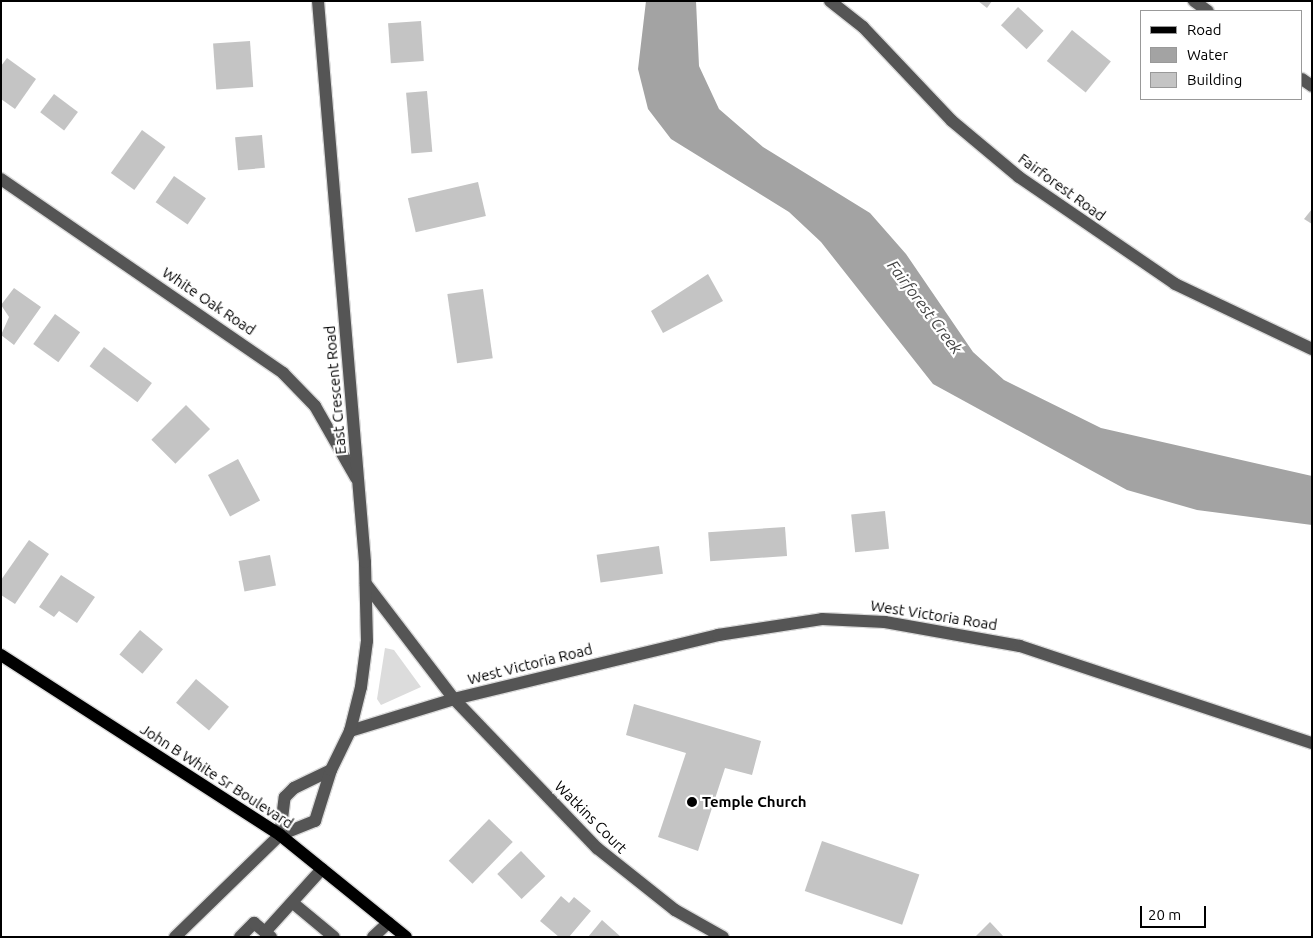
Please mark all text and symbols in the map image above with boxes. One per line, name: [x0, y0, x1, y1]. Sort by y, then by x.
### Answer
legend: [1140, 10, 1303, 100]
text: Road: [1187, 21, 1222, 38]
text: Water: [1187, 46, 1228, 63]
text: Building: [1187, 71, 1242, 88]
street label: Fairforest Road: [1015, 149, 1109, 225]
water label: Fairforest Creek: [883, 256, 967, 358]
street label: White Oak Road: [159, 263, 259, 339]
street label: East Crescent Road: [320, 325, 350, 455]
street label: West Victoria Road: [869, 596, 999, 634]
street label: West Victoria Road: [466, 640, 594, 688]
street label: John B White Sr Boulevard: [137, 720, 297, 832]
street label: Watkins Court: [551, 777, 631, 857]
place label: Temple Church: [702, 793, 807, 811]
marker: Temple Church: [686, 796, 698, 808]
scale bar: [1143, 896, 1209, 928]
text: 20 m: [1148, 906, 1181, 923]

